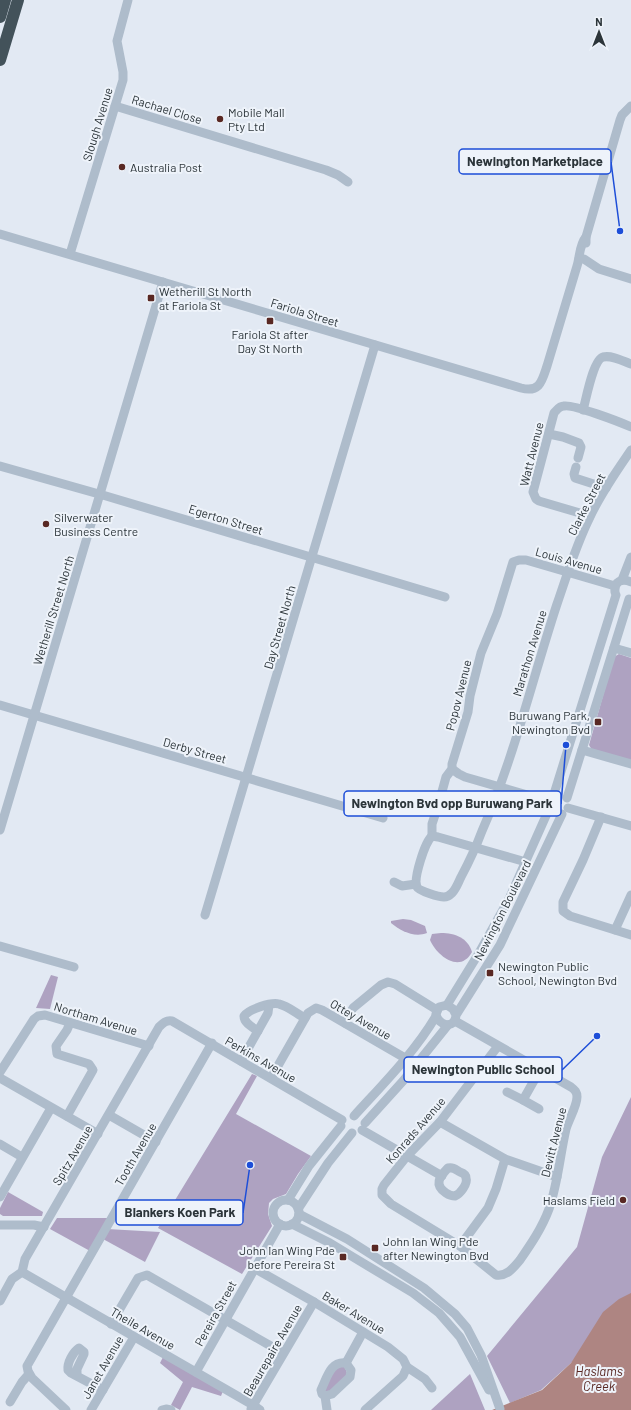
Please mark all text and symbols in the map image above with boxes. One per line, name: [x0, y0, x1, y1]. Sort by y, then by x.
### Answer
north arrow: [579, 12, 619, 52]
text: N: [595, 15, 603, 28]
street label: Slough Avenue: [79, 86, 115, 162]
street label: Rachael Close: [130, 92, 204, 126]
place label: Mobile Mall Pty Ltd: [228, 105, 285, 133]
marker: Mobile Mall Pty Ltd: [215, 114, 225, 124]
callout: Newington Marketplace: [459, 149, 611, 174]
text: Newington Marketplace: [467, 153, 603, 169]
place label: Australia Post: [130, 160, 202, 174]
marker: Australia Post: [117, 162, 127, 172]
place label: Wetherill St North at Fariola St: [159, 284, 252, 312]
marker: Wetherill St North at Fariola St: [146, 293, 156, 303]
street label: Fariola Street: [269, 295, 341, 329]
marker: Fariola St after Day St North: [265, 316, 275, 326]
place label: Fariola St after Day St North: [232, 327, 309, 355]
street label: Watt Avenue: [516, 421, 546, 487]
street label: Clarke Street: [564, 471, 608, 537]
street label: Egerton Street: [187, 501, 265, 537]
place label: Silverwater Business Centre: [54, 510, 138, 538]
marker: Silverwater Business Centre: [41, 519, 51, 529]
street label: Louis Avenue: [534, 544, 604, 576]
street label: Wetherill Street North: [30, 553, 76, 667]
street label: Day Street North: [260, 583, 298, 671]
street label: Marathon Avenue: [509, 608, 549, 698]
street label: Popov Avenue: [442, 658, 474, 732]
place label: Buruwang Park, Newington Bvd: [509, 708, 590, 736]
marker: Buruwang Park, Newington Bvd: [593, 717, 603, 727]
street label: Derby Street: [162, 734, 228, 766]
callout: Newington Bvd opp Buruwang Park: [344, 791, 561, 816]
text: Newington Bvd opp Buruwang Park: [351, 795, 553, 811]
street label: Newington Boulevard: [471, 858, 533, 962]
place label: Newington Public School, Newington Bvd: [498, 959, 617, 987]
marker: Newington Public School, Newington Bvd: [485, 968, 495, 978]
street label: Ottey Avenue: [328, 996, 394, 1042]
street label: Northam Avenue: [53, 999, 139, 1037]
street label: Perkins Avenue: [223, 1033, 299, 1085]
callout: Newington Public School: [404, 1057, 562, 1082]
text: Newington Public School: [412, 1061, 554, 1077]
street label: Konrads Avenue: [382, 1094, 448, 1166]
street label: Devitt Avenue: [538, 1106, 568, 1178]
street label: Tooth Avenue: [111, 1120, 159, 1188]
street label: Spitz Avenue: [49, 1123, 95, 1187]
place label: Haslams Field: [543, 1193, 615, 1207]
marker: Haslams Field: [618, 1195, 628, 1205]
callout: Blankers Koen Park: [116, 1200, 243, 1225]
text: Blankers Koen Park: [125, 1204, 235, 1220]
place label: John Ian Wing Pde after Newington Bvd: [383, 1234, 489, 1262]
place label: John Ian Wing Pde before Pereira St: [239, 1243, 335, 1271]
marker: John Ian Wing Pde after Newington Bvd: [370, 1243, 380, 1253]
marker: John Ian Wing Pde before Pereira St: [338, 1252, 348, 1262]
street label: Pereira Street: [191, 1278, 239, 1348]
street label: Baker Avenue: [320, 1288, 388, 1336]
street label: Beaurepaire Avenue: [240, 1301, 304, 1399]
street label: Theile Avenue: [108, 1304, 178, 1352]
street label: Janet Avenue: [78, 1333, 126, 1401]
water label: Haslams Creek: [575, 1363, 623, 1394]

